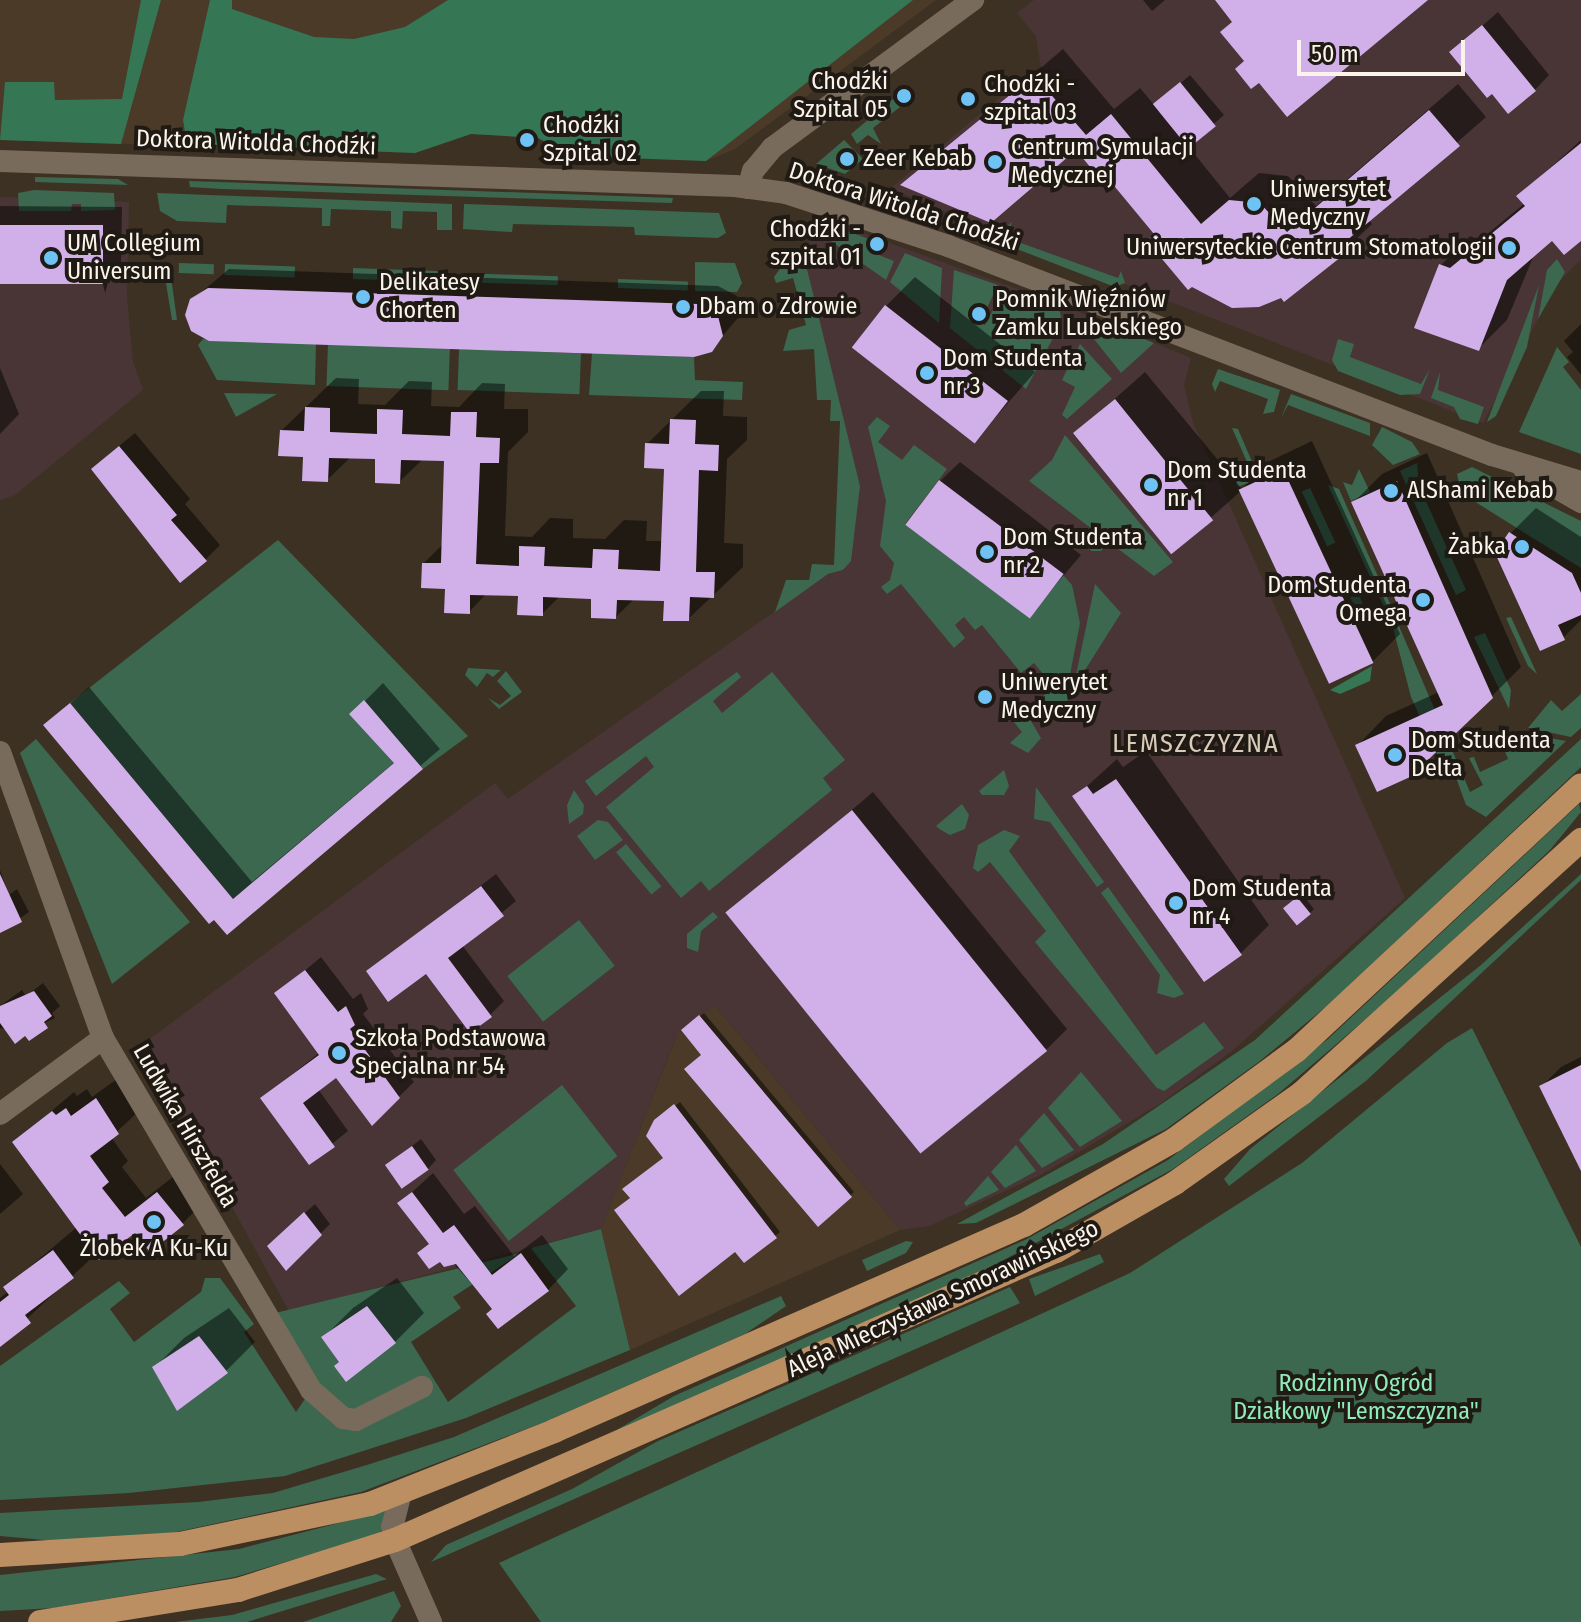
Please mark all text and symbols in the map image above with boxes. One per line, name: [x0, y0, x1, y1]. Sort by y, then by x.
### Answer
scale bar: [1301, 24, 1469, 74]
text: 50 m: [1311, 40, 1359, 68]
place label: Chodźki Szpital 05: [793, 68, 888, 124]
place label: Chodźki - szpital 03: [984, 71, 1077, 127]
marker: Chodźki Szpital 05: [895, 87, 913, 105]
marker: Chodźki - szpital 03: [959, 90, 977, 108]
place label: Chodźki Szpital 02: [543, 112, 637, 168]
street label: Doktora Witolda Chodźki: [135, 124, 377, 162]
marker: Chodźki Szpital 02: [518, 131, 536, 149]
place label: Centrum Symulacji Medycznej: [1011, 134, 1194, 190]
place label: Zeer Kebab: [863, 145, 973, 173]
marker: Zeer Kebab: [838, 150, 856, 168]
marker: Centrum Symulacji Medycznej: [986, 153, 1004, 171]
street label: Doktora Witolda Chodźki: [785, 156, 1023, 258]
place label: Uniwersytet Medyczny: [1270, 176, 1386, 232]
marker: Uniwersytet Medyczny: [1245, 195, 1263, 213]
place label: Chodźki - szpital 01: [770, 216, 861, 272]
place label: UM Collegium Universum: [67, 230, 201, 286]
place label: Uniwersyteckie Centrum Stomatologii: [1126, 234, 1493, 262]
marker: Chodźki - szpital 01: [868, 235, 886, 253]
marker: Uniwersyteckie Centrum Stomatologii: [1500, 239, 1518, 257]
marker: UM Collegium Universum: [42, 249, 60, 267]
place label: Delikatesy Chorten: [379, 269, 480, 325]
place label: Pomnik Więźniów Zamku Lubelskiego: [995, 286, 1182, 342]
marker: Delikatesy Chorten: [354, 288, 372, 306]
place label: Dbam o Zdrowie: [699, 293, 857, 321]
marker: Dbam o Zdrowie: [674, 298, 692, 316]
marker: Pomnik Więźniów Zamku Lubelskiego: [970, 305, 988, 323]
place label: Dom Studenta nr 3: [943, 345, 1083, 401]
marker: Dom Studenta nr 3: [918, 364, 936, 382]
place label: Dom Studenta nr 1: [1167, 457, 1307, 513]
marker: Dom Studenta nr 1: [1142, 476, 1160, 494]
place label: AlShami Kebab: [1407, 477, 1554, 505]
marker: AlShami Kebab: [1382, 482, 1400, 500]
place label: Dom Studenta nr 2: [1003, 524, 1143, 580]
place label: Żabka: [1448, 533, 1506, 561]
marker: Żabka: [1513, 538, 1531, 556]
marker: Dom Studenta nr 2: [978, 543, 996, 561]
place label: Dom Studenta Omega: [1267, 572, 1407, 628]
marker: Dom Studenta Omega: [1414, 591, 1432, 609]
place label: Uniwerytet Medyczny: [1001, 669, 1108, 725]
marker: Uniwerytet Medyczny: [976, 688, 994, 706]
place label: Dom Studenta Delta: [1411, 727, 1551, 783]
district label: LEMSZCZYZNA: [1112, 728, 1280, 760]
marker: Dom Studenta Delta: [1386, 746, 1404, 764]
place label: Dom Studenta nr 4: [1192, 875, 1332, 931]
marker: Dom Studenta nr 4: [1167, 894, 1185, 912]
place label: Szkoła Podstawowa Specjalna nr 54: [355, 1025, 546, 1081]
street label: Ludwika Hirszfelda: [127, 1039, 243, 1213]
marker: Szkoła Podstawowa Specjalna nr 54: [330, 1044, 348, 1062]
marker: Żlobek A Ku-Ku: [145, 1213, 163, 1231]
street label: Aleja Mieczysława Smorawińskiego: [783, 1214, 1103, 1384]
place label: Żlobek A Ku-Ku: [80, 1235, 228, 1263]
park label: Rodzinny Ogród Działkowy "Lemszczyzna": [1233, 1370, 1479, 1426]

